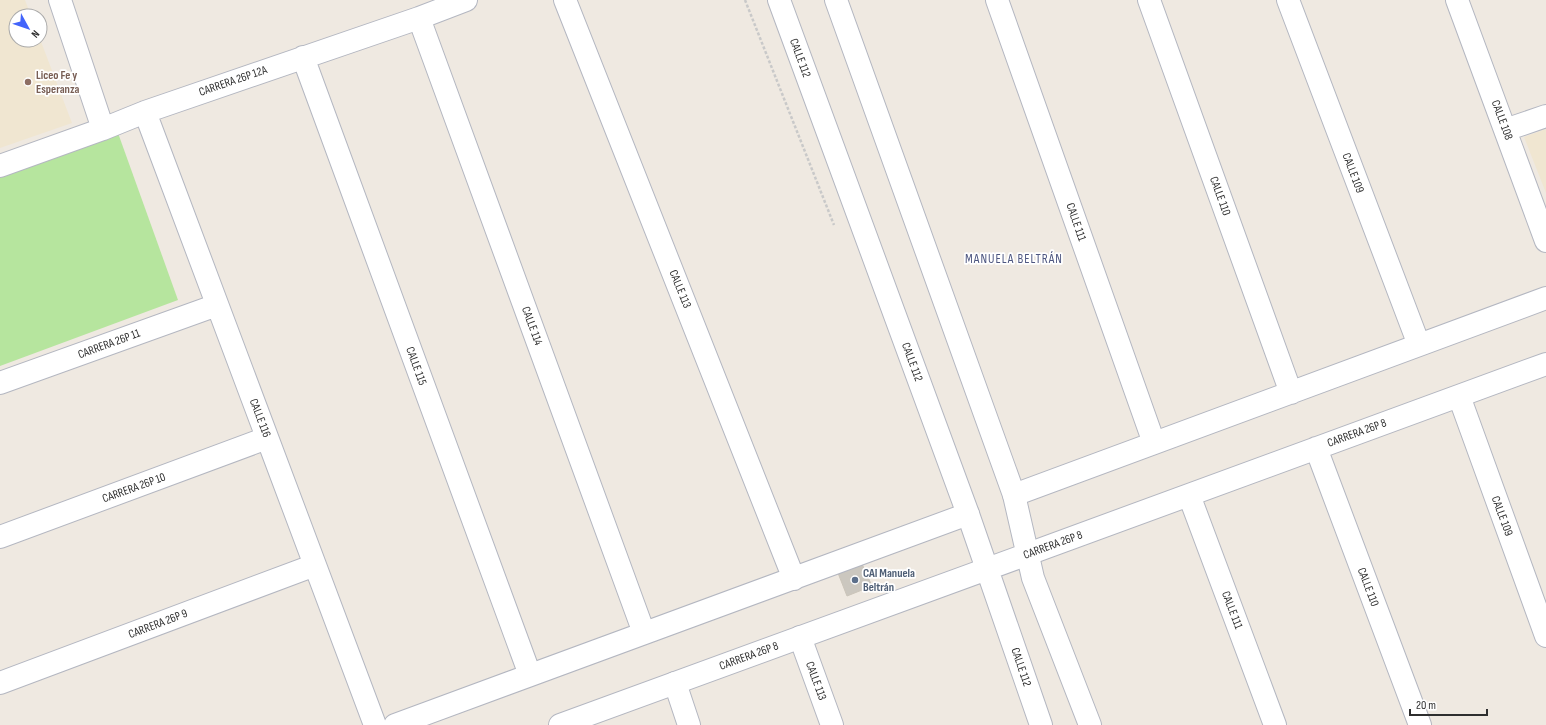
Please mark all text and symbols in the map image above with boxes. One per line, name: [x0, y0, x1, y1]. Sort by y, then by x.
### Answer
north arrow: [8, 8, 48, 48]
text: N: [28, 28, 42, 41]
street label: CALLE 112: [786, 37, 814, 79]
street label: CARRERA 26P 12A: [197, 62, 270, 100]
place label: Liceo Fe y Esperanza: [36, 68, 80, 97]
marker: Liceo Fe y Esperanza: [23, 77, 33, 87]
street label: CALLE 108: [1488, 98, 1516, 142]
street label: CALLE 109: [1339, 151, 1367, 195]
street label: CALLE 110: [1206, 174, 1234, 218]
street label: CALLE 111: [1063, 201, 1090, 244]
district label: MANUELA BELTRÁN: [965, 251, 1063, 267]
street label: CALLE 113: [666, 268, 694, 310]
street label: CALLE 114: [518, 305, 546, 347]
street label: CARRERA 26P 11: [76, 326, 143, 362]
street label: CALLE 112: [898, 341, 926, 383]
street label: CALLE 115: [402, 345, 430, 387]
street label: CALLE 116: [246, 396, 274, 440]
street label: CARRERA 26P 8: [1325, 415, 1389, 451]
street label: CARRERA 26P 10: [100, 470, 168, 506]
street label: CALLE 109: [1488, 494, 1516, 538]
street label: CARRERA 26P 8: [1021, 527, 1085, 563]
street label: CALLE 110: [1354, 565, 1382, 609]
place label: CAI Manuela Beltrán: [863, 566, 915, 595]
marker: CAI Manuela Beltrán: [850, 575, 860, 585]
street label: CALLE 111: [1218, 589, 1246, 632]
street label: CARRERA 26P 9: [126, 606, 190, 642]
street label: CARRERA 26P 8: [717, 638, 781, 674]
street label: CALLE 112: [1007, 646, 1035, 688]
street label: CALLE 113: [802, 660, 830, 702]
scale bar: [1410, 691, 1487, 717]
text: 20 m: [1416, 698, 1436, 713]

